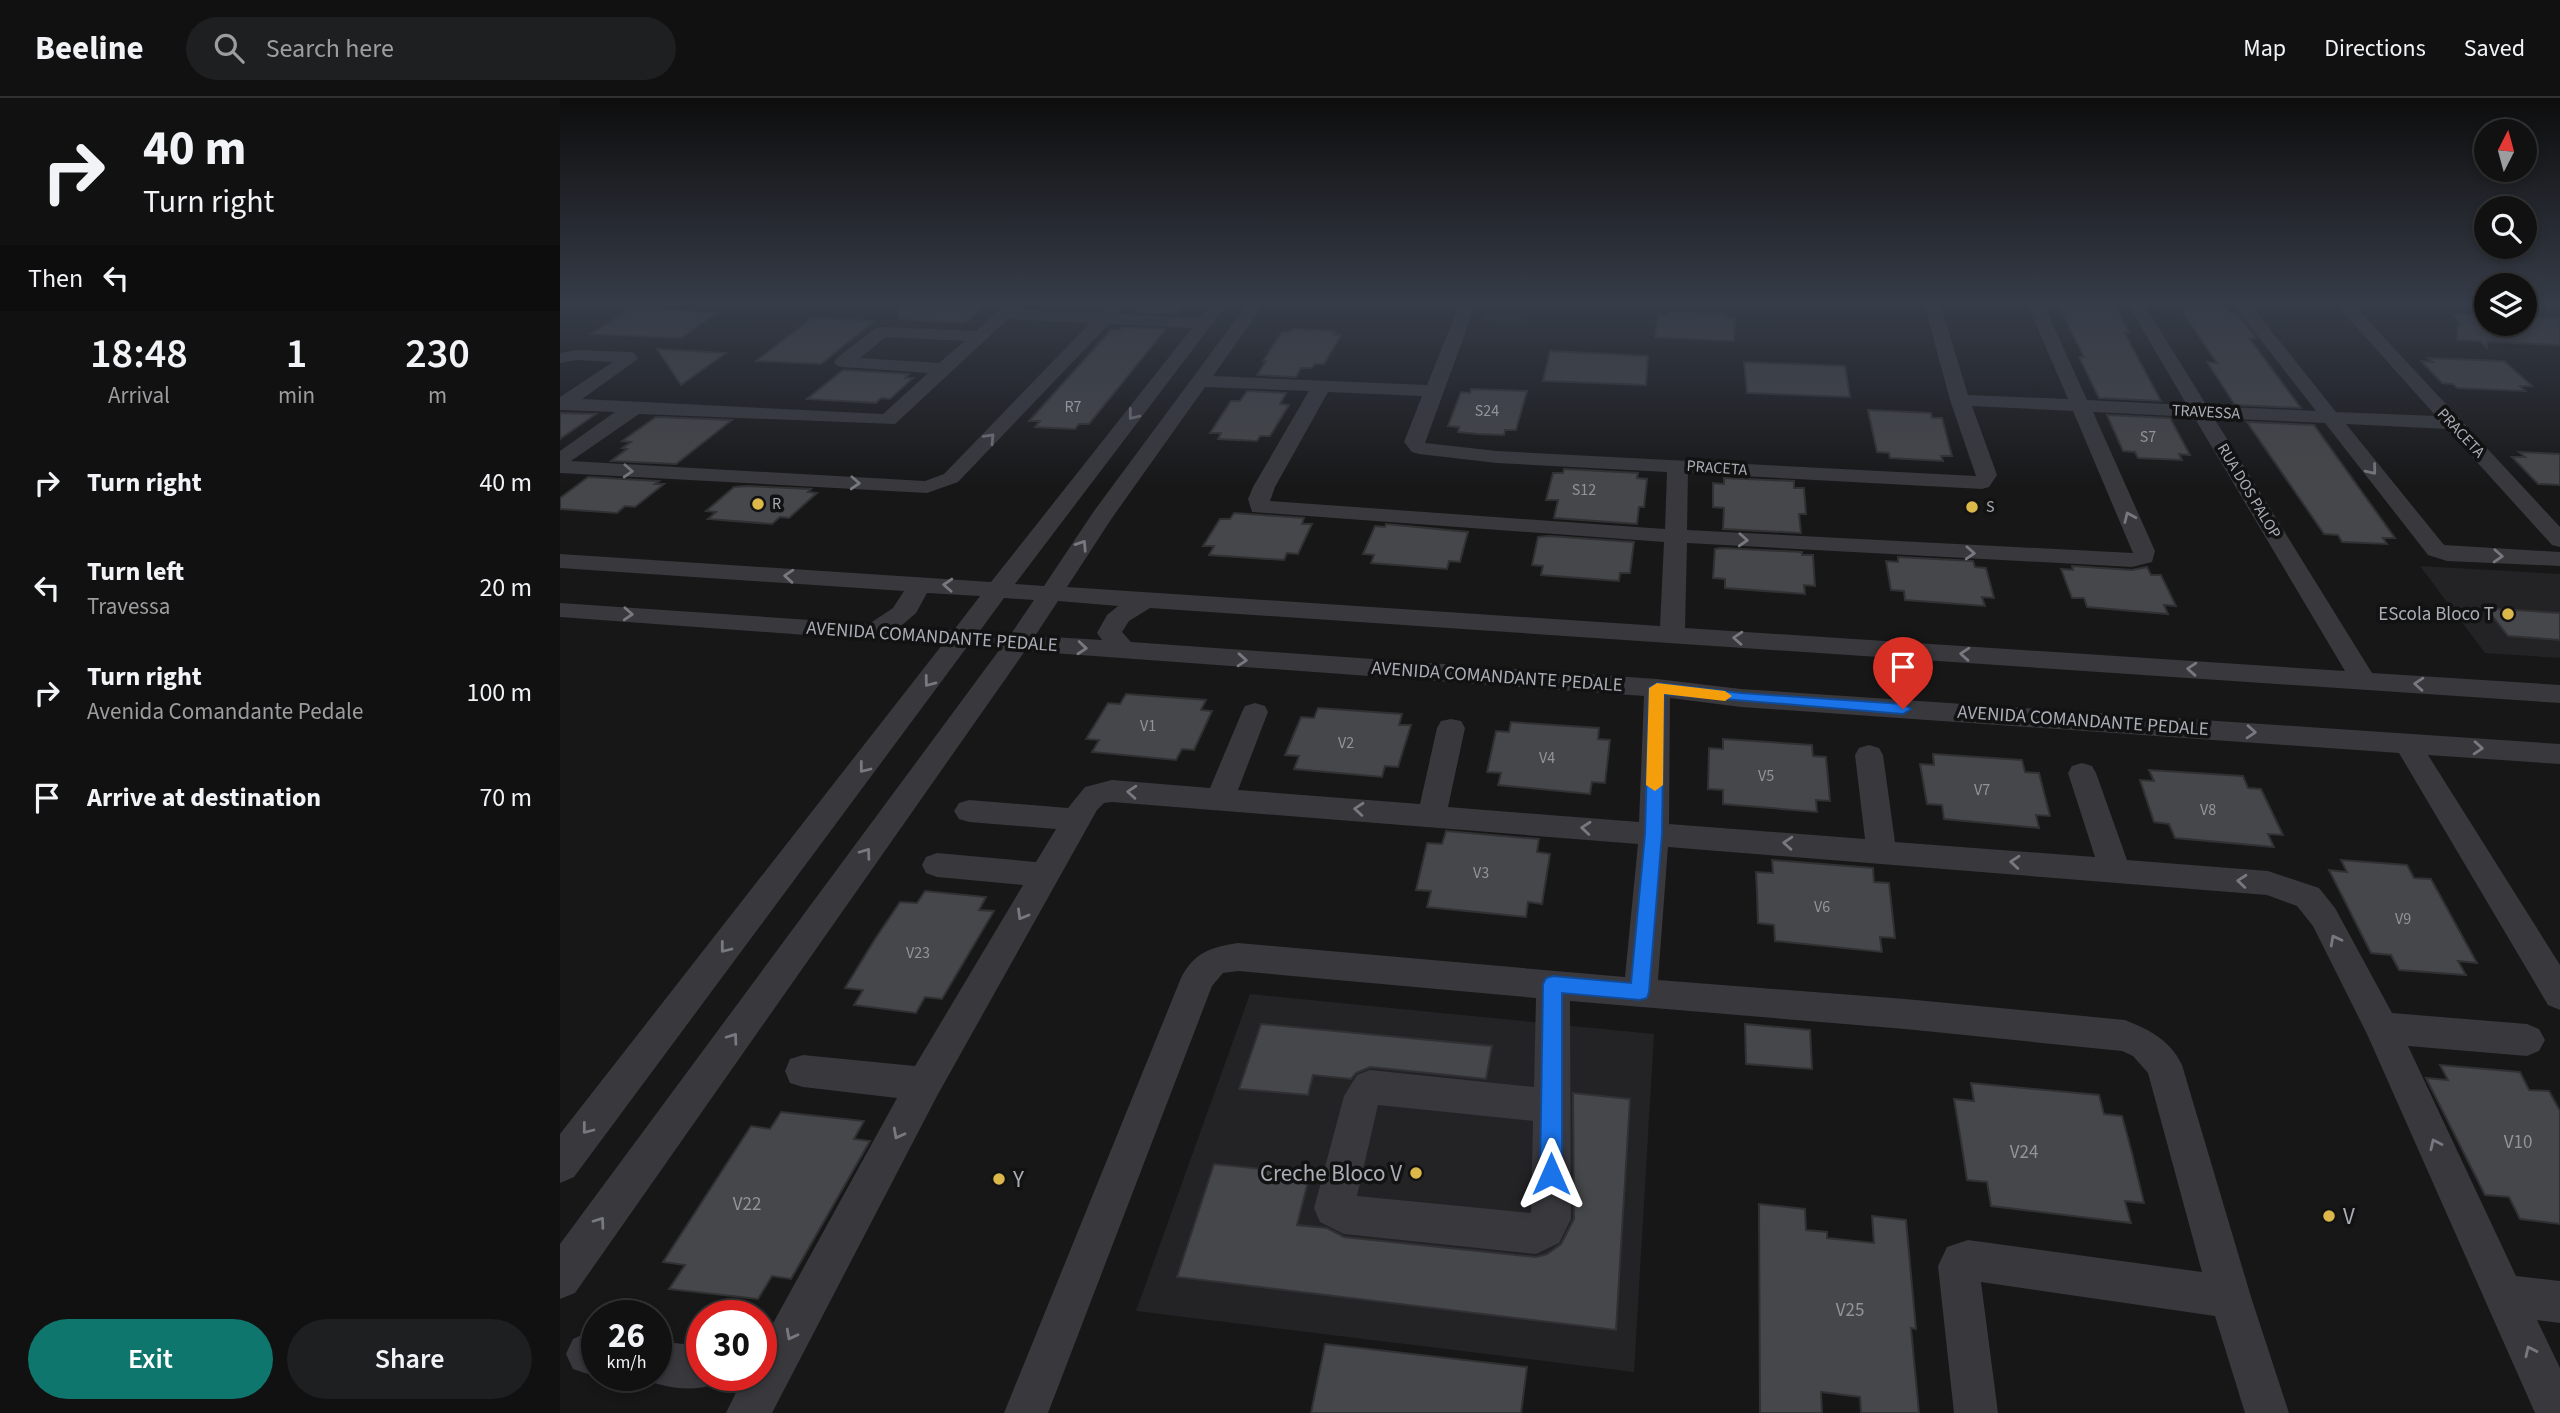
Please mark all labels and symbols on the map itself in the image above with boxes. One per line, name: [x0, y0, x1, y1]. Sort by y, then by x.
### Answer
north arrow: [2474, 119, 2538, 182]
house number: R7: [1064, 396, 1082, 418]
street label: TRAVESSA: [2171, 399, 2241, 425]
house number: S24: [1475, 400, 1499, 422]
street label: PRACETA: [2432, 403, 2490, 463]
one-way arrow: [1128, 407, 1141, 419]
house number: S7: [2140, 426, 2156, 448]
one-way arrow: [982, 433, 995, 446]
street label: RUA DOS PALOP: [2212, 439, 2286, 543]
street label: PRACETA: [1686, 455, 1748, 481]
one-way arrow: [623, 463, 634, 478]
one-way arrow: [2363, 463, 2376, 475]
one-way arrow: [850, 475, 861, 490]
house number: S12: [1572, 479, 1596, 501]
place label: R: [772, 493, 781, 515]
marker: R: [750, 496, 766, 512]
place label: S: [1986, 496, 1995, 518]
marker: S: [1964, 499, 1980, 515]
one-way arrow: [2123, 512, 2137, 524]
one-way arrow: [1738, 532, 1749, 547]
one-way arrow: [1074, 540, 1087, 553]
one-way arrow: [1965, 545, 1976, 560]
one-way arrow: [2493, 548, 2504, 563]
one-way arrow: [783, 569, 794, 584]
one-way arrow: [942, 578, 953, 593]
place label: EScola Bloco T: [2378, 601, 2494, 628]
one-way arrow: [623, 606, 634, 621]
marker: EScola Bloco T: [2500, 606, 2516, 622]
street label: AVENIDA COMANDANTE PEDALE: [805, 615, 1059, 659]
one-way arrow: [1732, 631, 1743, 646]
pin: [1873, 637, 1933, 709]
one-way arrow: [1077, 640, 1088, 655]
one-way arrow: [1959, 646, 1970, 661]
one-way arrow: [1237, 652, 1248, 667]
street label: AVENIDA COMANDANTE PEDALE: [1370, 655, 1624, 699]
one-way arrow: [2186, 662, 2197, 677]
one-way arrow: [925, 674, 937, 687]
one-way arrow: [2413, 677, 2424, 692]
street label: AVENIDA COMANDANTE PEDALE: [1956, 699, 2210, 743]
house number: V1: [1140, 715, 1156, 737]
one-way arrow: [2246, 725, 2257, 740]
house number: V2: [1338, 732, 1354, 754]
one-way arrow: [2473, 740, 2484, 755]
house number: V4: [1539, 747, 1555, 769]
one-way arrow: [860, 760, 873, 773]
house number: V5: [1758, 765, 1774, 787]
house number: V7: [1974, 779, 1990, 801]
one-way arrow: [1126, 785, 1137, 800]
house number: V8: [2200, 799, 2216, 821]
one-way arrow: [1353, 802, 1364, 817]
one-way arrow: [1580, 821, 1591, 836]
one-way arrow: [1783, 836, 1794, 851]
one-way arrow: [857, 848, 870, 861]
one-way arrow: [2009, 855, 2020, 870]
house number: V3: [1473, 862, 1489, 884]
one-way arrow: [2236, 874, 2247, 889]
house number: V6: [1814, 896, 1830, 918]
one-way arrow: [1017, 907, 1030, 920]
house number: V9: [2395, 908, 2411, 930]
one-way arrow: [2330, 934, 2344, 947]
one-way arrow: [721, 941, 734, 953]
house number: V23: [906, 942, 930, 964]
one-way arrow: [725, 1033, 737, 1046]
one-way arrow: [582, 1121, 595, 1134]
one-way arrow: [893, 1127, 906, 1139]
house number: V10: [2504, 1129, 2532, 1156]
position arrow: [1514, 1137, 1588, 1211]
house number: V24: [2010, 1139, 2038, 1166]
one-way arrow: [2429, 1139, 2443, 1151]
place label: Creche Bloco V: [1260, 1157, 1402, 1190]
place label: Y: [1012, 1163, 1024, 1196]
marker: Creche Bloco V: [1408, 1165, 1424, 1181]
marker: Y: [991, 1171, 1007, 1187]
house number: V22: [733, 1191, 761, 1218]
place label: V: [2343, 1200, 2355, 1233]
marker: V: [2321, 1208, 2337, 1224]
one-way arrow: [592, 1218, 604, 1230]
house number: V25: [1836, 1297, 1864, 1324]
speed limit sign: 30: [686, 1300, 777, 1391]
one-way arrow: [786, 1327, 799, 1340]
one-way arrow: [2524, 1346, 2538, 1358]

